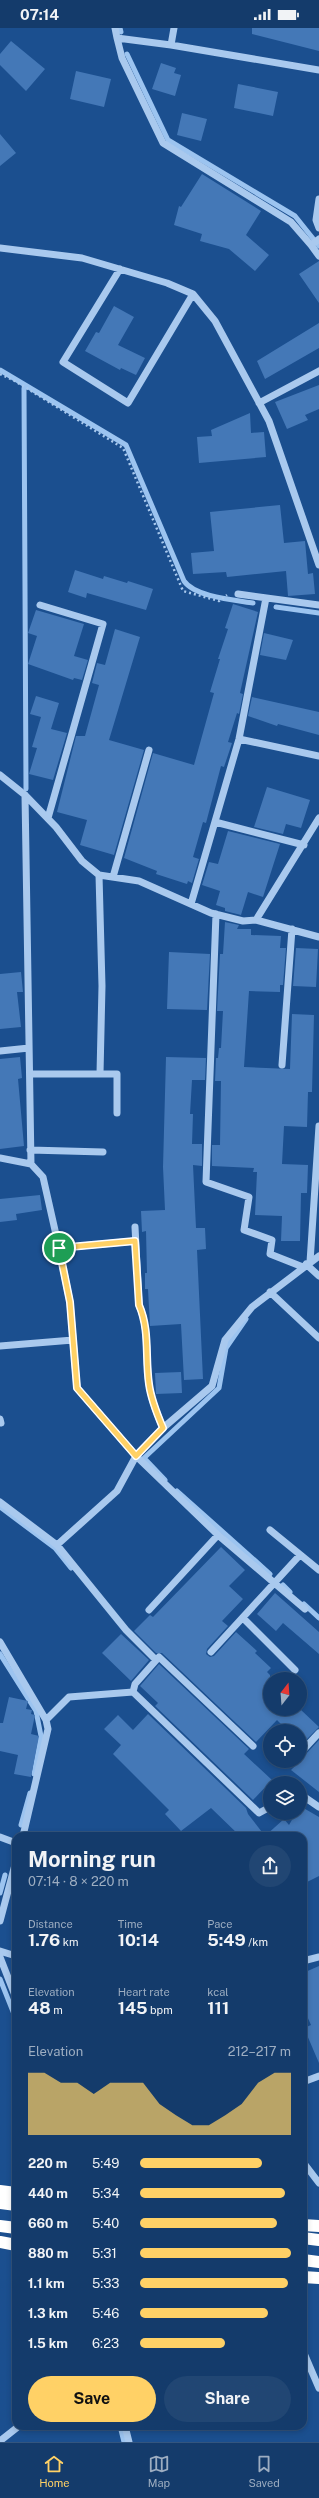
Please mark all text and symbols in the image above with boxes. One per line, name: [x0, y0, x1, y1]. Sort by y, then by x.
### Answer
text: 07:14: [20, 6, 59, 23]
pin: [42, 1231, 76, 1265]
icon: arrive: [48, 1237, 70, 1259]
north arrow: [263, 1672, 307, 1716]
map controls: [263, 1672, 307, 1820]
button: locate: [263, 1724, 307, 1768]
button: layers: [263, 1776, 307, 1820]
button: share: [249, 1845, 291, 1887]
text: Morning run: [28, 1846, 156, 1872]
text: 07:14 · 8 × 220 m: [28, 1874, 129, 1889]
text: Distance: [28, 1918, 73, 1930]
text: Time: [118, 1918, 143, 1930]
text: Pace: [207, 1918, 232, 1930]
text: 1.76: [28, 1930, 60, 1950]
text: 10:14: [118, 1930, 159, 1950]
text: 5:49: [207, 1930, 246, 1950]
text: km: [60, 1936, 79, 1948]
text: /km: [246, 1936, 268, 1948]
text: Elevation: [28, 1986, 75, 1998]
text: Heart rate: [118, 1986, 170, 1998]
text: kcal: [207, 1986, 229, 1998]
text: 48: [28, 1998, 51, 2018]
text: 145: [118, 1998, 147, 2018]
text: 111: [207, 1998, 229, 2018]
text: m: [51, 2004, 63, 2016]
text: bpm: [147, 2004, 173, 2016]
text: Elevation: [28, 2044, 83, 2059]
text: 212–217 m: [228, 2044, 291, 2059]
text: 220 m: [28, 2156, 67, 2171]
text: 5:49: [92, 2156, 119, 2171]
text: 440 m: [28, 2186, 68, 2201]
text: 5:34: [92, 2186, 120, 2201]
text: 660 m: [28, 2216, 68, 2231]
text: 5:40: [92, 2216, 119, 2231]
text: 880 m: [28, 2246, 68, 2261]
text: 5:31: [92, 2246, 117, 2261]
text: 1.1 km: [28, 2276, 65, 2291]
text: 5:33: [92, 2276, 120, 2291]
text: 1.3 km: [28, 2306, 68, 2321]
text: 5:46: [92, 2306, 119, 2321]
text: 1.5 km: [28, 2336, 68, 2351]
text: 6:23: [92, 2336, 119, 2351]
button: Save: [28, 2376, 156, 2422]
button: Share: [164, 2376, 291, 2422]
tab: Home: [39, 2453, 69, 2489]
tab: Map: [148, 2453, 170, 2489]
tab: Saved: [248, 2453, 280, 2489]

